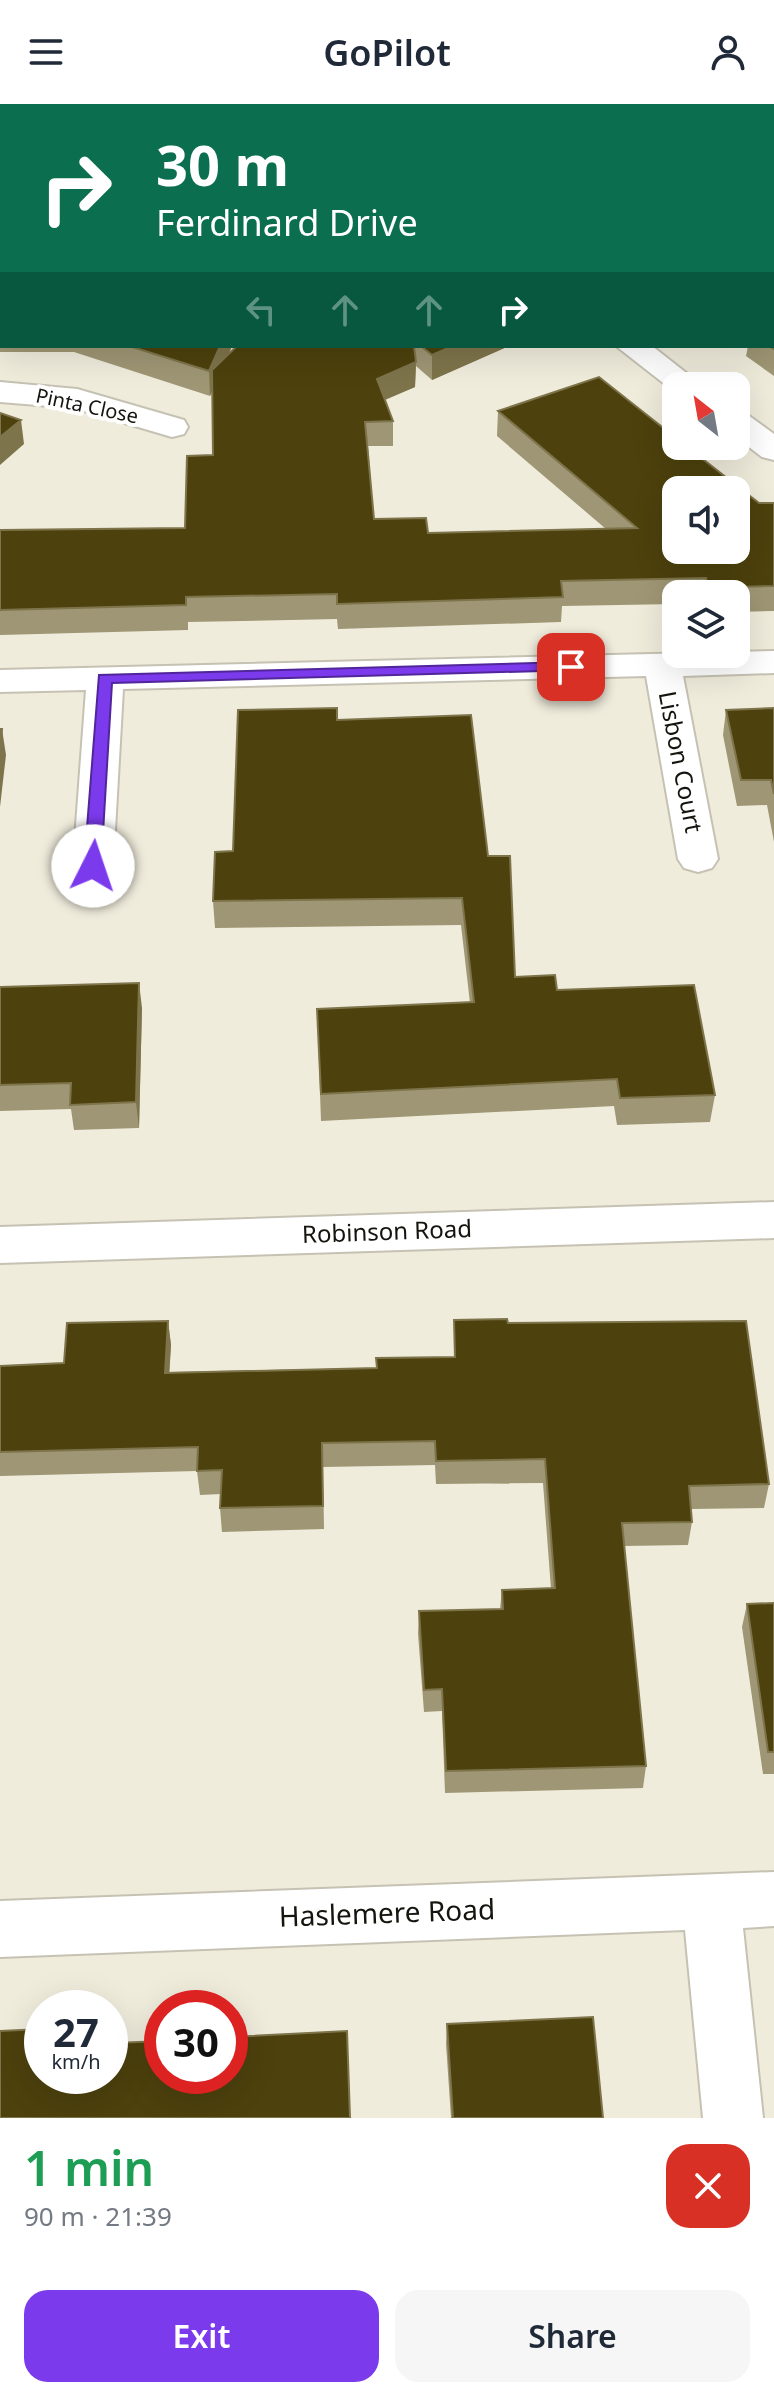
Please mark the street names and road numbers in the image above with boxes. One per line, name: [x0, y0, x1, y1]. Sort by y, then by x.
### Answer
street label: Pinta Close: [33, 381, 141, 430]
street label: Lisbon Court: [652, 688, 711, 836]
street label: Robinson Road: [301, 1211, 472, 1250]
street label: Haslemere Road: [278, 1889, 496, 1935]

